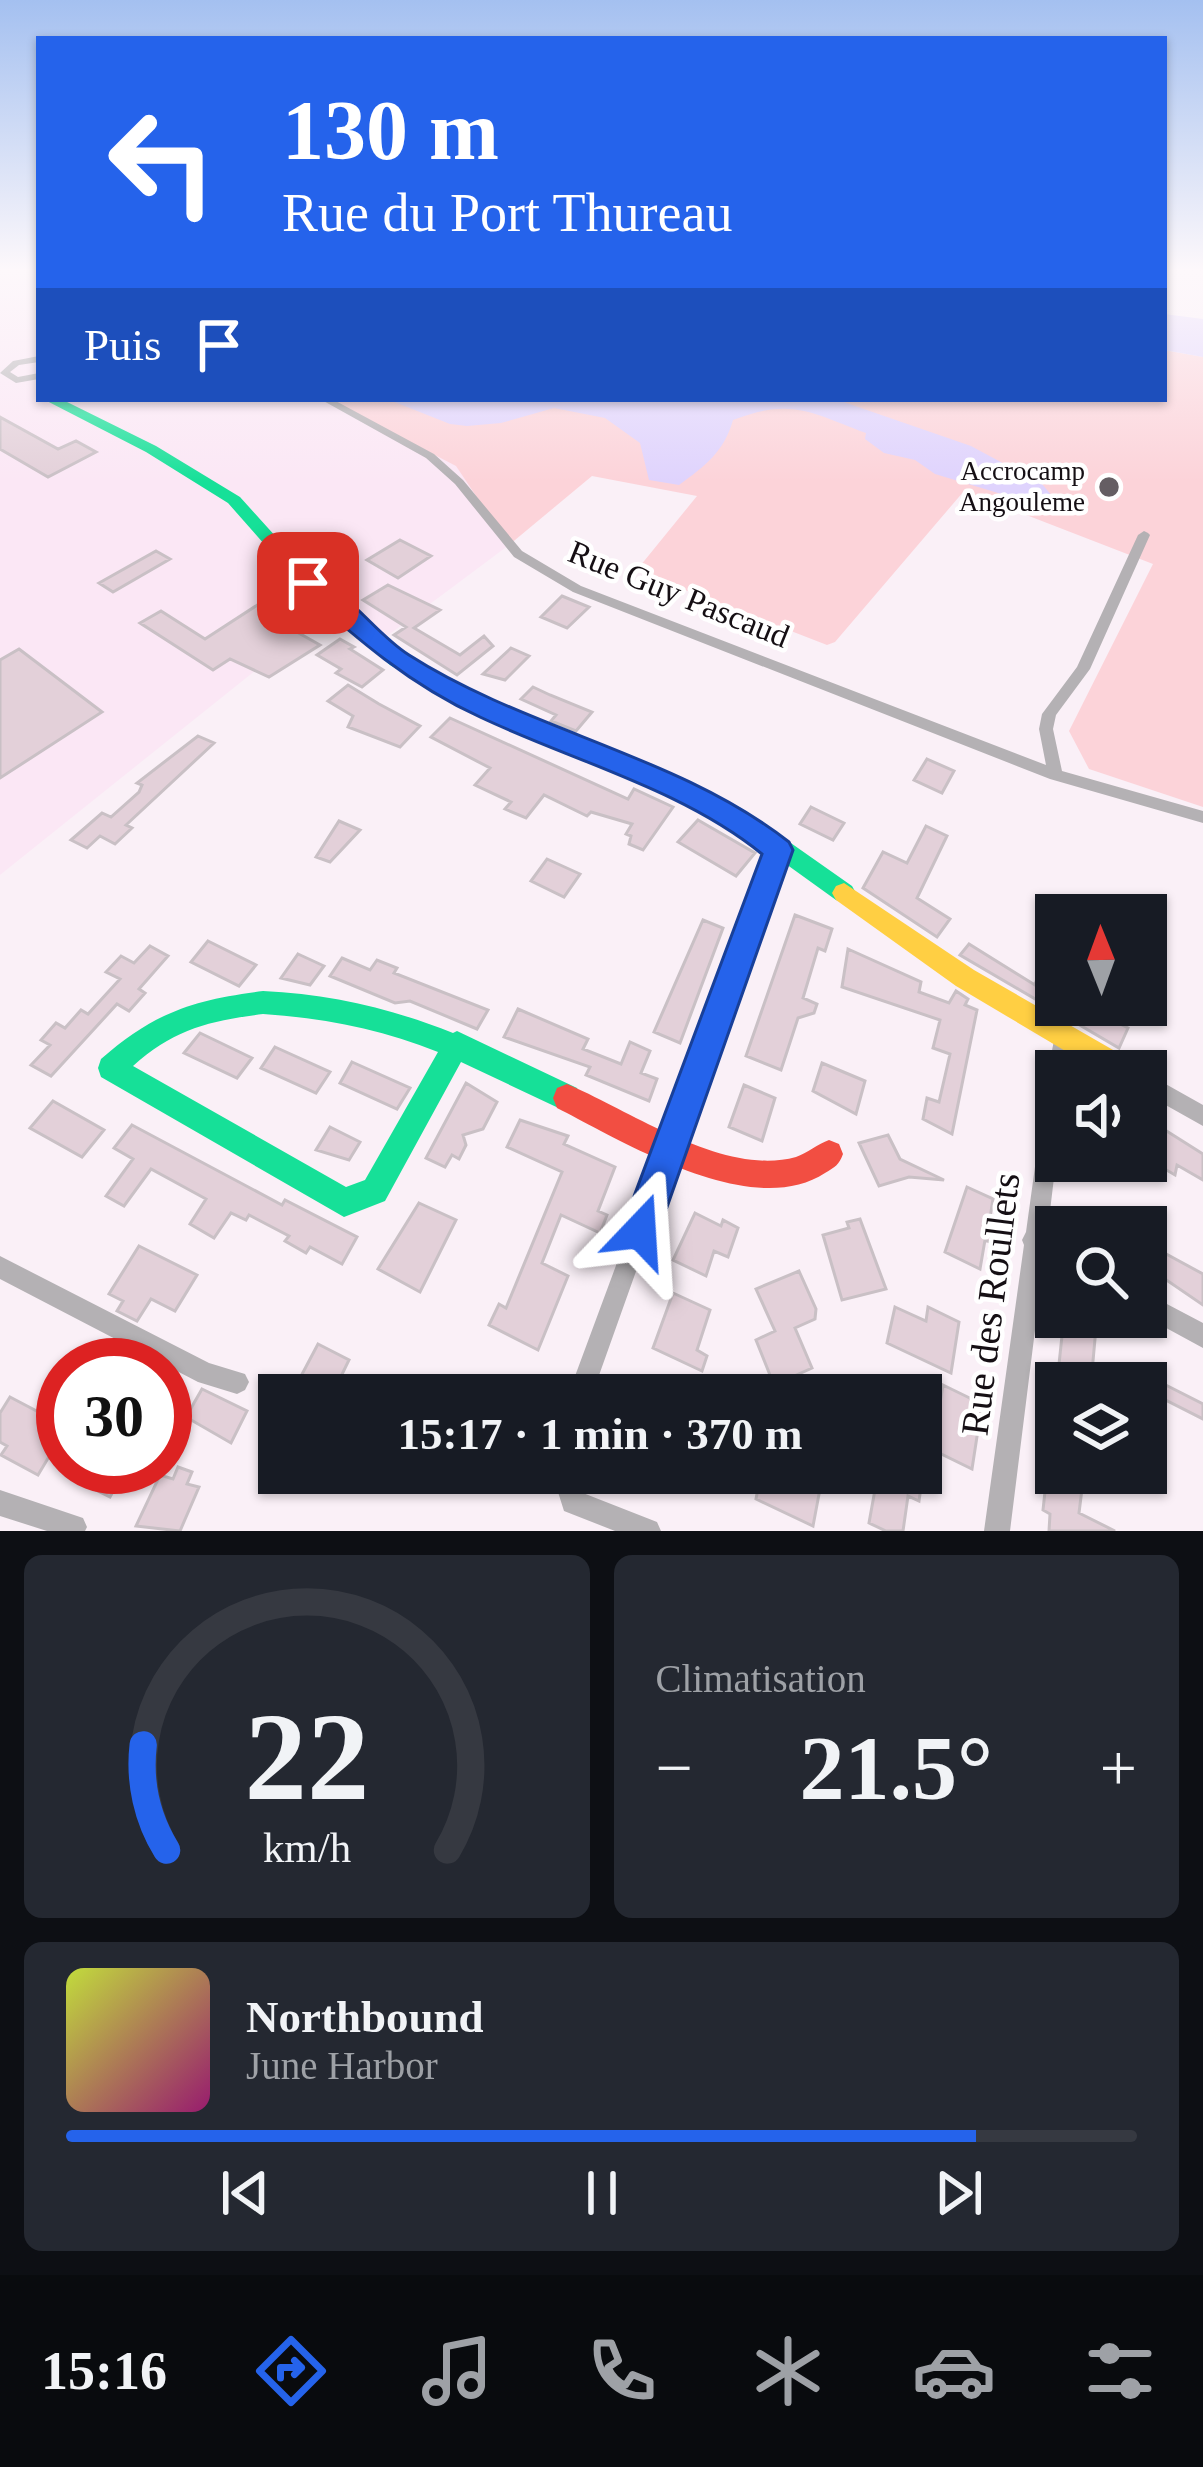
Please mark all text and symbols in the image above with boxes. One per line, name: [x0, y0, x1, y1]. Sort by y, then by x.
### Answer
icon: left: [84, 84, 240, 240]
text: 130 m: [282, 84, 499, 177]
text: Rue du Port Thureau: [282, 183, 732, 243]
icon: arrive: [186, 312, 252, 378]
text: Puis: [84, 320, 162, 370]
place label: Accrocamp Angouleme: [959, 456, 1085, 517]
marker: Accrocamp Angouleme: [1096, 474, 1122, 500]
pin: [257, 532, 359, 634]
street label: Rue Guy Pascaud: [563, 533, 795, 655]
icon: arrive: [275, 550, 341, 616]
north arrow: [1035, 894, 1167, 1026]
map controls: [1035, 894, 1167, 1494]
button: sound: [1035, 1050, 1167, 1182]
position arrow: [577, 1168, 703, 1294]
street label: Rue des Roullets: [953, 1170, 1027, 1438]
button: search: [1035, 1206, 1167, 1338]
speed limit sign: 30: [36, 1338, 192, 1494]
button: layers: [1035, 1362, 1167, 1494]
text: 15:17 · 1 min · 370 m: [398, 1409, 803, 1459]
text: Climatisation: [656, 1657, 866, 1700]
text: 22: [244, 1688, 369, 1826]
text: 21.5°: [800, 1719, 993, 1818]
text: −: [656, 1731, 693, 1804]
text: +: [1100, 1731, 1137, 1804]
text: km/h: [263, 1823, 351, 1870]
text: Northbound: [246, 1992, 484, 2042]
text: June Harbor: [246, 2044, 438, 2087]
icon: previous: [212, 2160, 278, 2226]
icon: pause: [569, 2160, 635, 2226]
icon: next: [926, 2160, 992, 2226]
icon: directions: [249, 2329, 333, 2413]
icon: music: [415, 2329, 499, 2413]
icon: phone: [580, 2329, 664, 2413]
icon: climate: [746, 2329, 830, 2413]
icon: car: [912, 2329, 996, 2413]
icon: filters: [1078, 2329, 1162, 2413]
text: 15:16: [41, 2341, 167, 2401]

